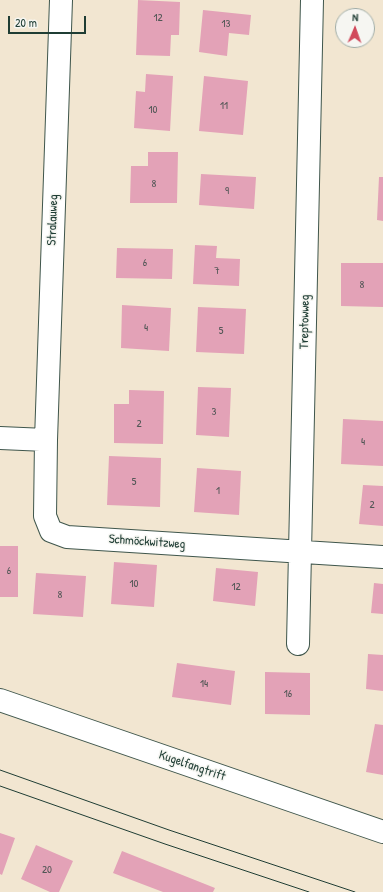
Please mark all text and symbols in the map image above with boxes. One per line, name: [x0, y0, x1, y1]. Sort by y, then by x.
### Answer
scale bar: [10, 8, 88, 34]
north arrow: [335, 8, 375, 48]
text: N: [352, 10, 359, 24]
house number: 12: [153, 11, 163, 25]
text: 20 m: [15, 14, 37, 31]
house number: 13: [222, 17, 230, 31]
house number: 11: [220, 99, 228, 113]
house number: 10: [149, 103, 157, 117]
house number: 8: [152, 177, 156, 191]
house number: 9: [225, 184, 229, 198]
street label: Stralauweg: [44, 194, 62, 246]
house number: 6: [143, 256, 147, 270]
house number: 7: [214, 264, 220, 278]
house number: 8: [360, 278, 364, 292]
street label: Treptowweg: [297, 295, 313, 349]
house number: 4: [144, 321, 148, 335]
house number: 5: [219, 324, 223, 338]
house number: 3: [212, 405, 216, 419]
house number: 2: [136, 417, 142, 431]
house number: 4: [361, 435, 365, 449]
house number: 5: [132, 475, 136, 489]
house number: 1: [216, 484, 220, 498]
house number: 2: [369, 498, 375, 512]
street label: Schmöckwitzweg: [108, 532, 186, 552]
house number: 6: [7, 564, 11, 578]
house number: 10: [130, 577, 138, 591]
house number: 12: [231, 580, 241, 594]
house number: 8: [58, 588, 62, 602]
house number: 14: [200, 677, 208, 691]
house number: 16: [284, 687, 292, 701]
street label: Kugelfangtrift: [157, 747, 227, 785]
house number: 20: [42, 863, 52, 877]

